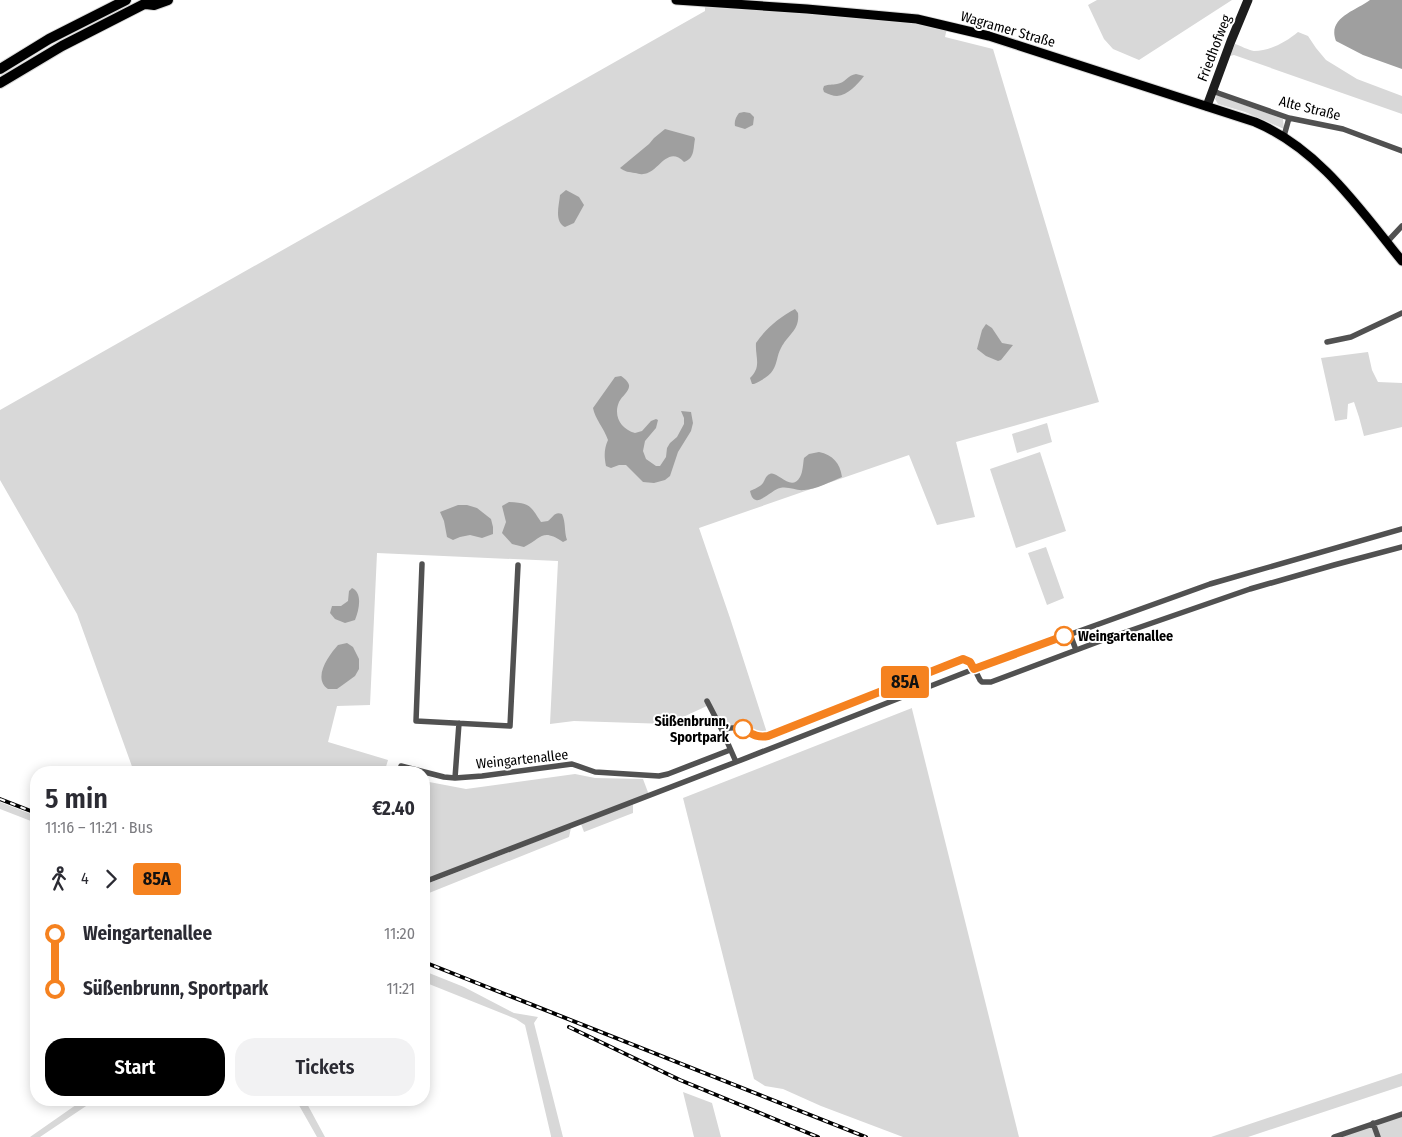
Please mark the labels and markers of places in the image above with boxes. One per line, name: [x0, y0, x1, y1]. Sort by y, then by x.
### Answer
marker: Weingartenallee: [1054, 626, 1074, 646]
place label: Weingartenallee: [1078, 628, 1173, 645]
place label: Süßenbrunn, Sportpark: [654, 713, 730, 746]
marker: Süßenbrunn, Sportpark: [733, 719, 753, 739]

